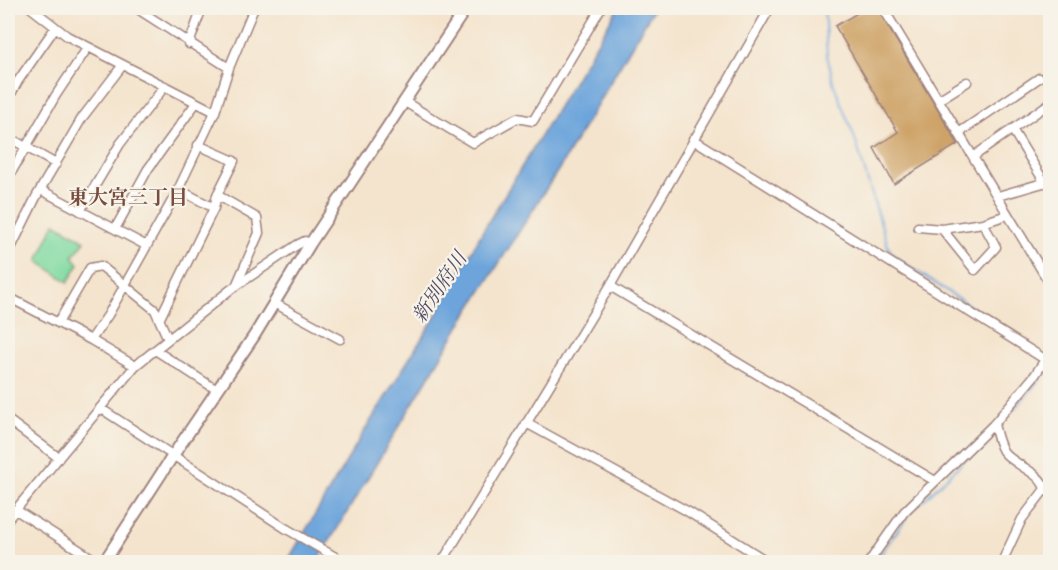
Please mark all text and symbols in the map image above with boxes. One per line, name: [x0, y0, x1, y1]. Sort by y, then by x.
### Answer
district label: 東大宮三丁目: [68, 185, 188, 209]
water label: 新別府川: [407, 245, 472, 327]

